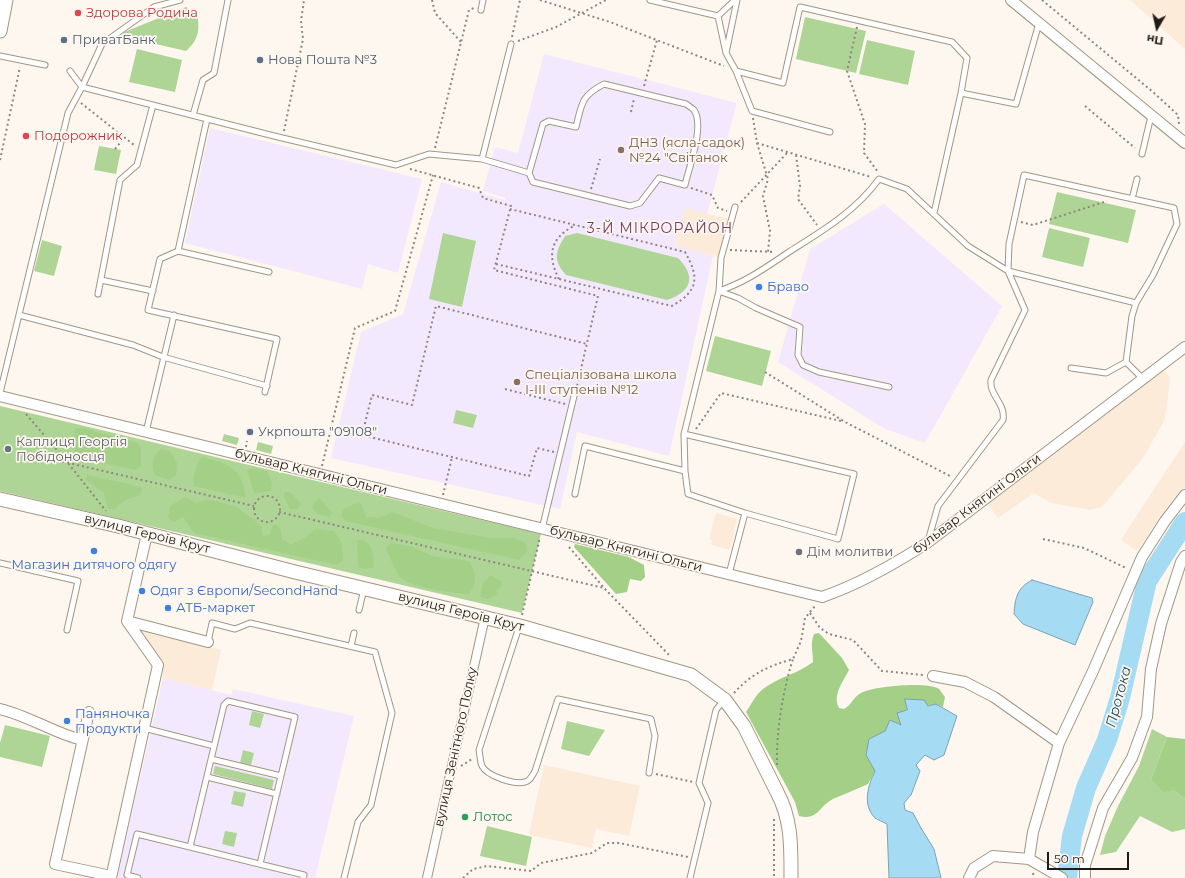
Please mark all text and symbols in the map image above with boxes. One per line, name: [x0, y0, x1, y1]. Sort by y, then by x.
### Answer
place label: Здорова Родина: [86, 5, 198, 21]
marker: Здорова Родина: [73, 8, 83, 18]
north arrow: [1137, 8, 1177, 48]
place label: ПриватБанк: [72, 32, 156, 48]
text: Пн: [1146, 32, 1164, 48]
marker: ПриватБанк: [59, 35, 69, 45]
place label: Нова Пошта №3: [268, 52, 377, 68]
marker: Нова Пошта №3: [255, 55, 265, 65]
place label: Подорожник: [34, 128, 123, 144]
marker: Подорожник: [21, 131, 31, 141]
place label: ДНЗ (ясла-садок) №24 "Світанок: [629, 135, 745, 166]
marker: ДНЗ (ясла-садок) №24 "Світанок: [616, 145, 626, 155]
district label: 3-Й МІКРОРАЙОН: [587, 221, 733, 237]
place label: Браво: [767, 279, 809, 295]
marker: Браво: [754, 282, 764, 292]
place label: Спеціалізована школа І-ІІІ ступенів №12: [525, 367, 677, 398]
marker: Спеціалізована школа І-ІІІ ступенів №12: [512, 377, 522, 387]
place label: Укрпошта "09108": [258, 424, 377, 440]
marker: Укрпошта "09108": [245, 427, 255, 437]
place label: Каплиця Георгія Побідоносця: [16, 434, 127, 465]
marker: Каплиця Георгія Побідоносця: [3, 444, 13, 454]
street label: бульвар Княгині Ольги: [233, 445, 389, 499]
street label: бульвар Княгині Ольги: [910, 451, 1044, 557]
street label: вулиця Героїв Крут: [82, 511, 212, 557]
street label: бульвар Княгині Ольги: [548, 522, 704, 576]
place label: Дім молитви: [807, 544, 893, 560]
marker: Магазин дитячого одягу: [89, 546, 99, 556]
marker: Дім молитви: [794, 547, 804, 557]
place label: Магазин дитячого одягу: [12, 557, 176, 573]
place label: Одяг з Європи/SecondHand: [150, 583, 338, 599]
marker: Одяг з Європи/SecondHand: [137, 586, 147, 596]
street label: вулиця Героїв Крут: [396, 589, 526, 635]
place label: АТБ-маркет: [176, 600, 255, 616]
marker: АТБ-маркет: [163, 603, 173, 613]
water label: Протока: [1103, 665, 1135, 729]
street label: вулиця Зенітного Полку: [431, 666, 481, 828]
place label: Паняночка Продукти: [75, 706, 150, 737]
marker: Паняночка Продукти: [62, 716, 72, 726]
place label: Лотос: [473, 809, 513, 825]
marker: Лотос: [460, 812, 470, 822]
scale bar: [1049, 844, 1131, 870]
text: 50 m: [1054, 851, 1085, 866]

